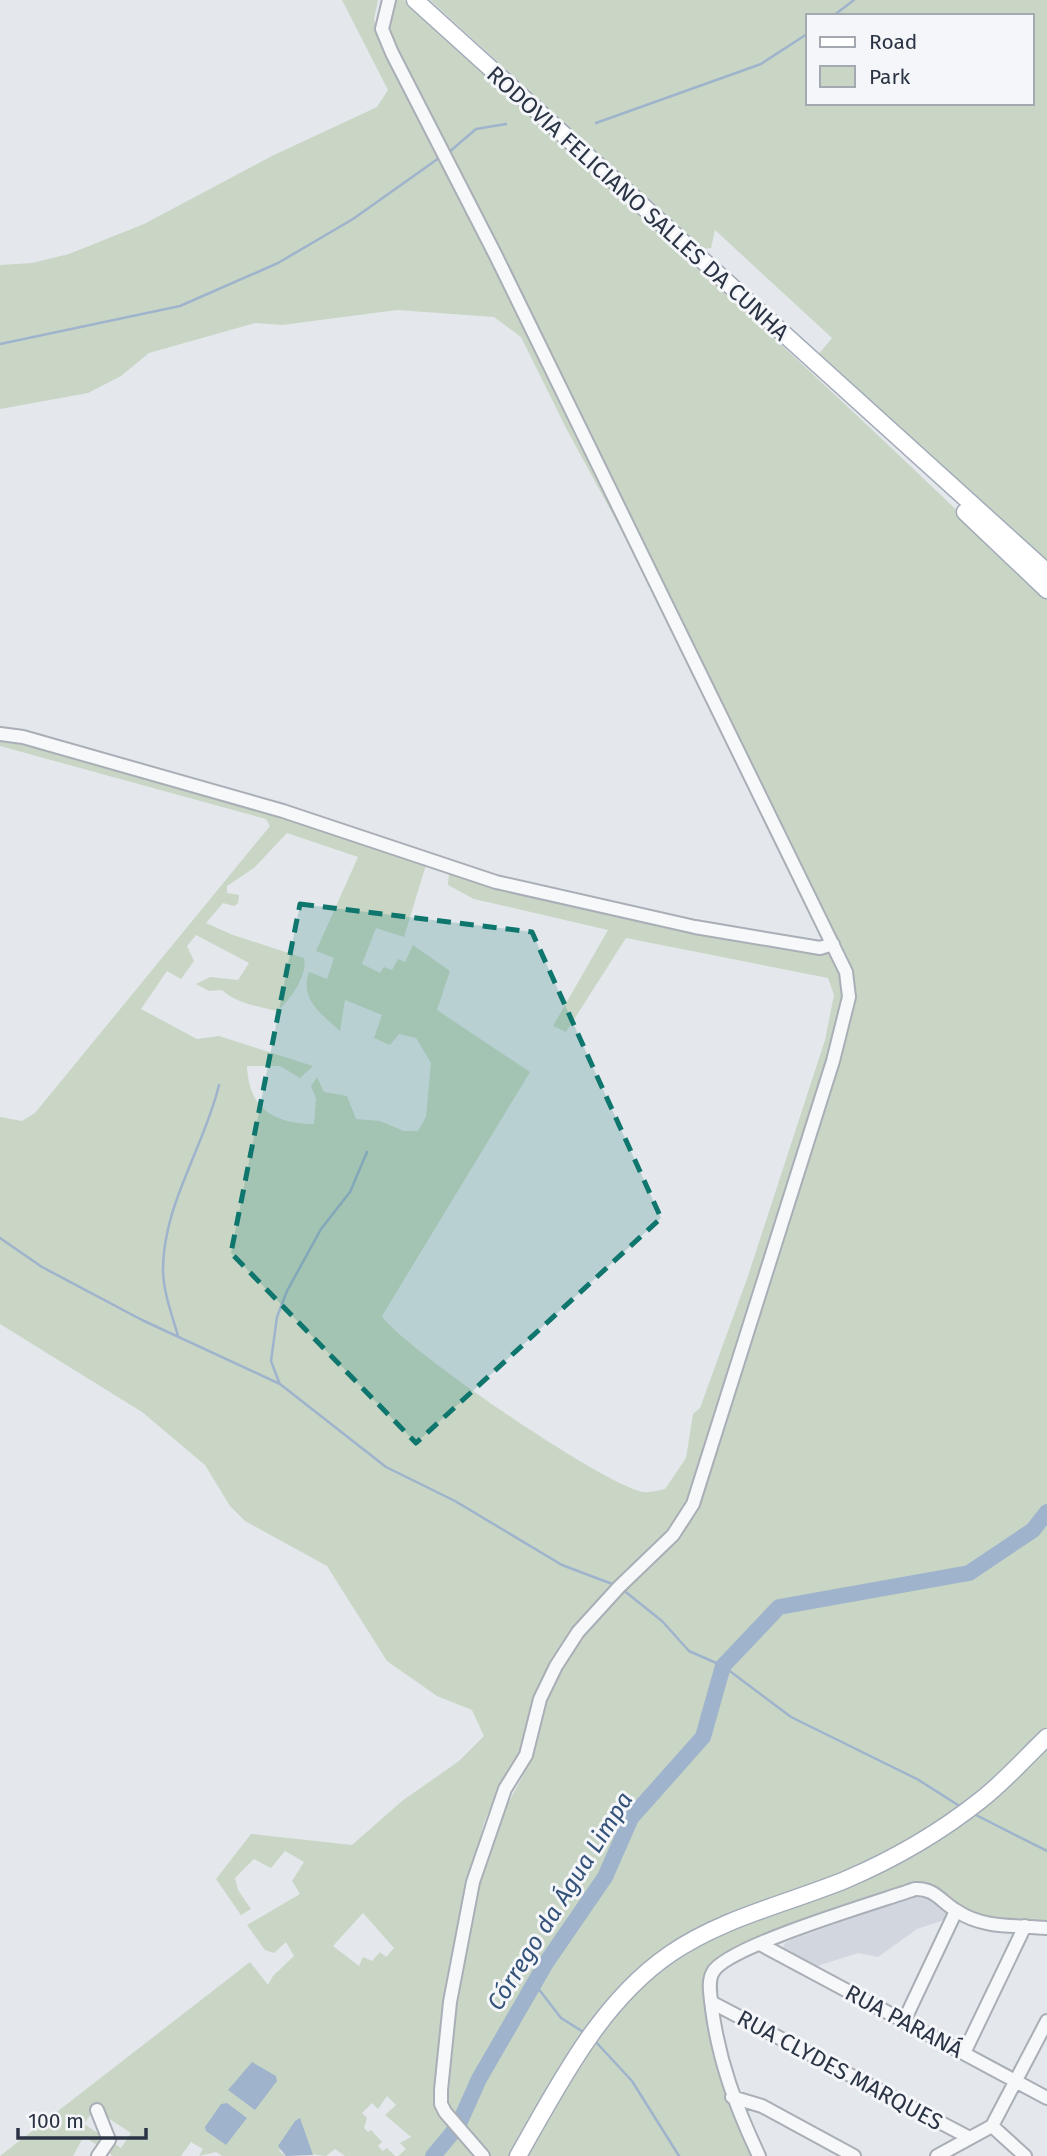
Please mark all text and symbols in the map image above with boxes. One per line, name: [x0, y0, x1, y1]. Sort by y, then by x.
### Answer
legend: [806, 14, 1033, 105]
text: Road: [869, 29, 917, 55]
street label: RODOVIA FELICIANO SALLES DA CUNHA: [481, 60, 795, 347]
text: Park: [869, 64, 911, 90]
water label: Córrego da Água Limpa: [480, 1786, 639, 2015]
street label: RUA PARANÁ: [840, 1977, 969, 2064]
street label: RUA CLYDES MARQUES: [732, 2004, 948, 2136]
scale bar: [18, 2096, 145, 2140]
text: 100 m: [28, 2108, 84, 2134]

